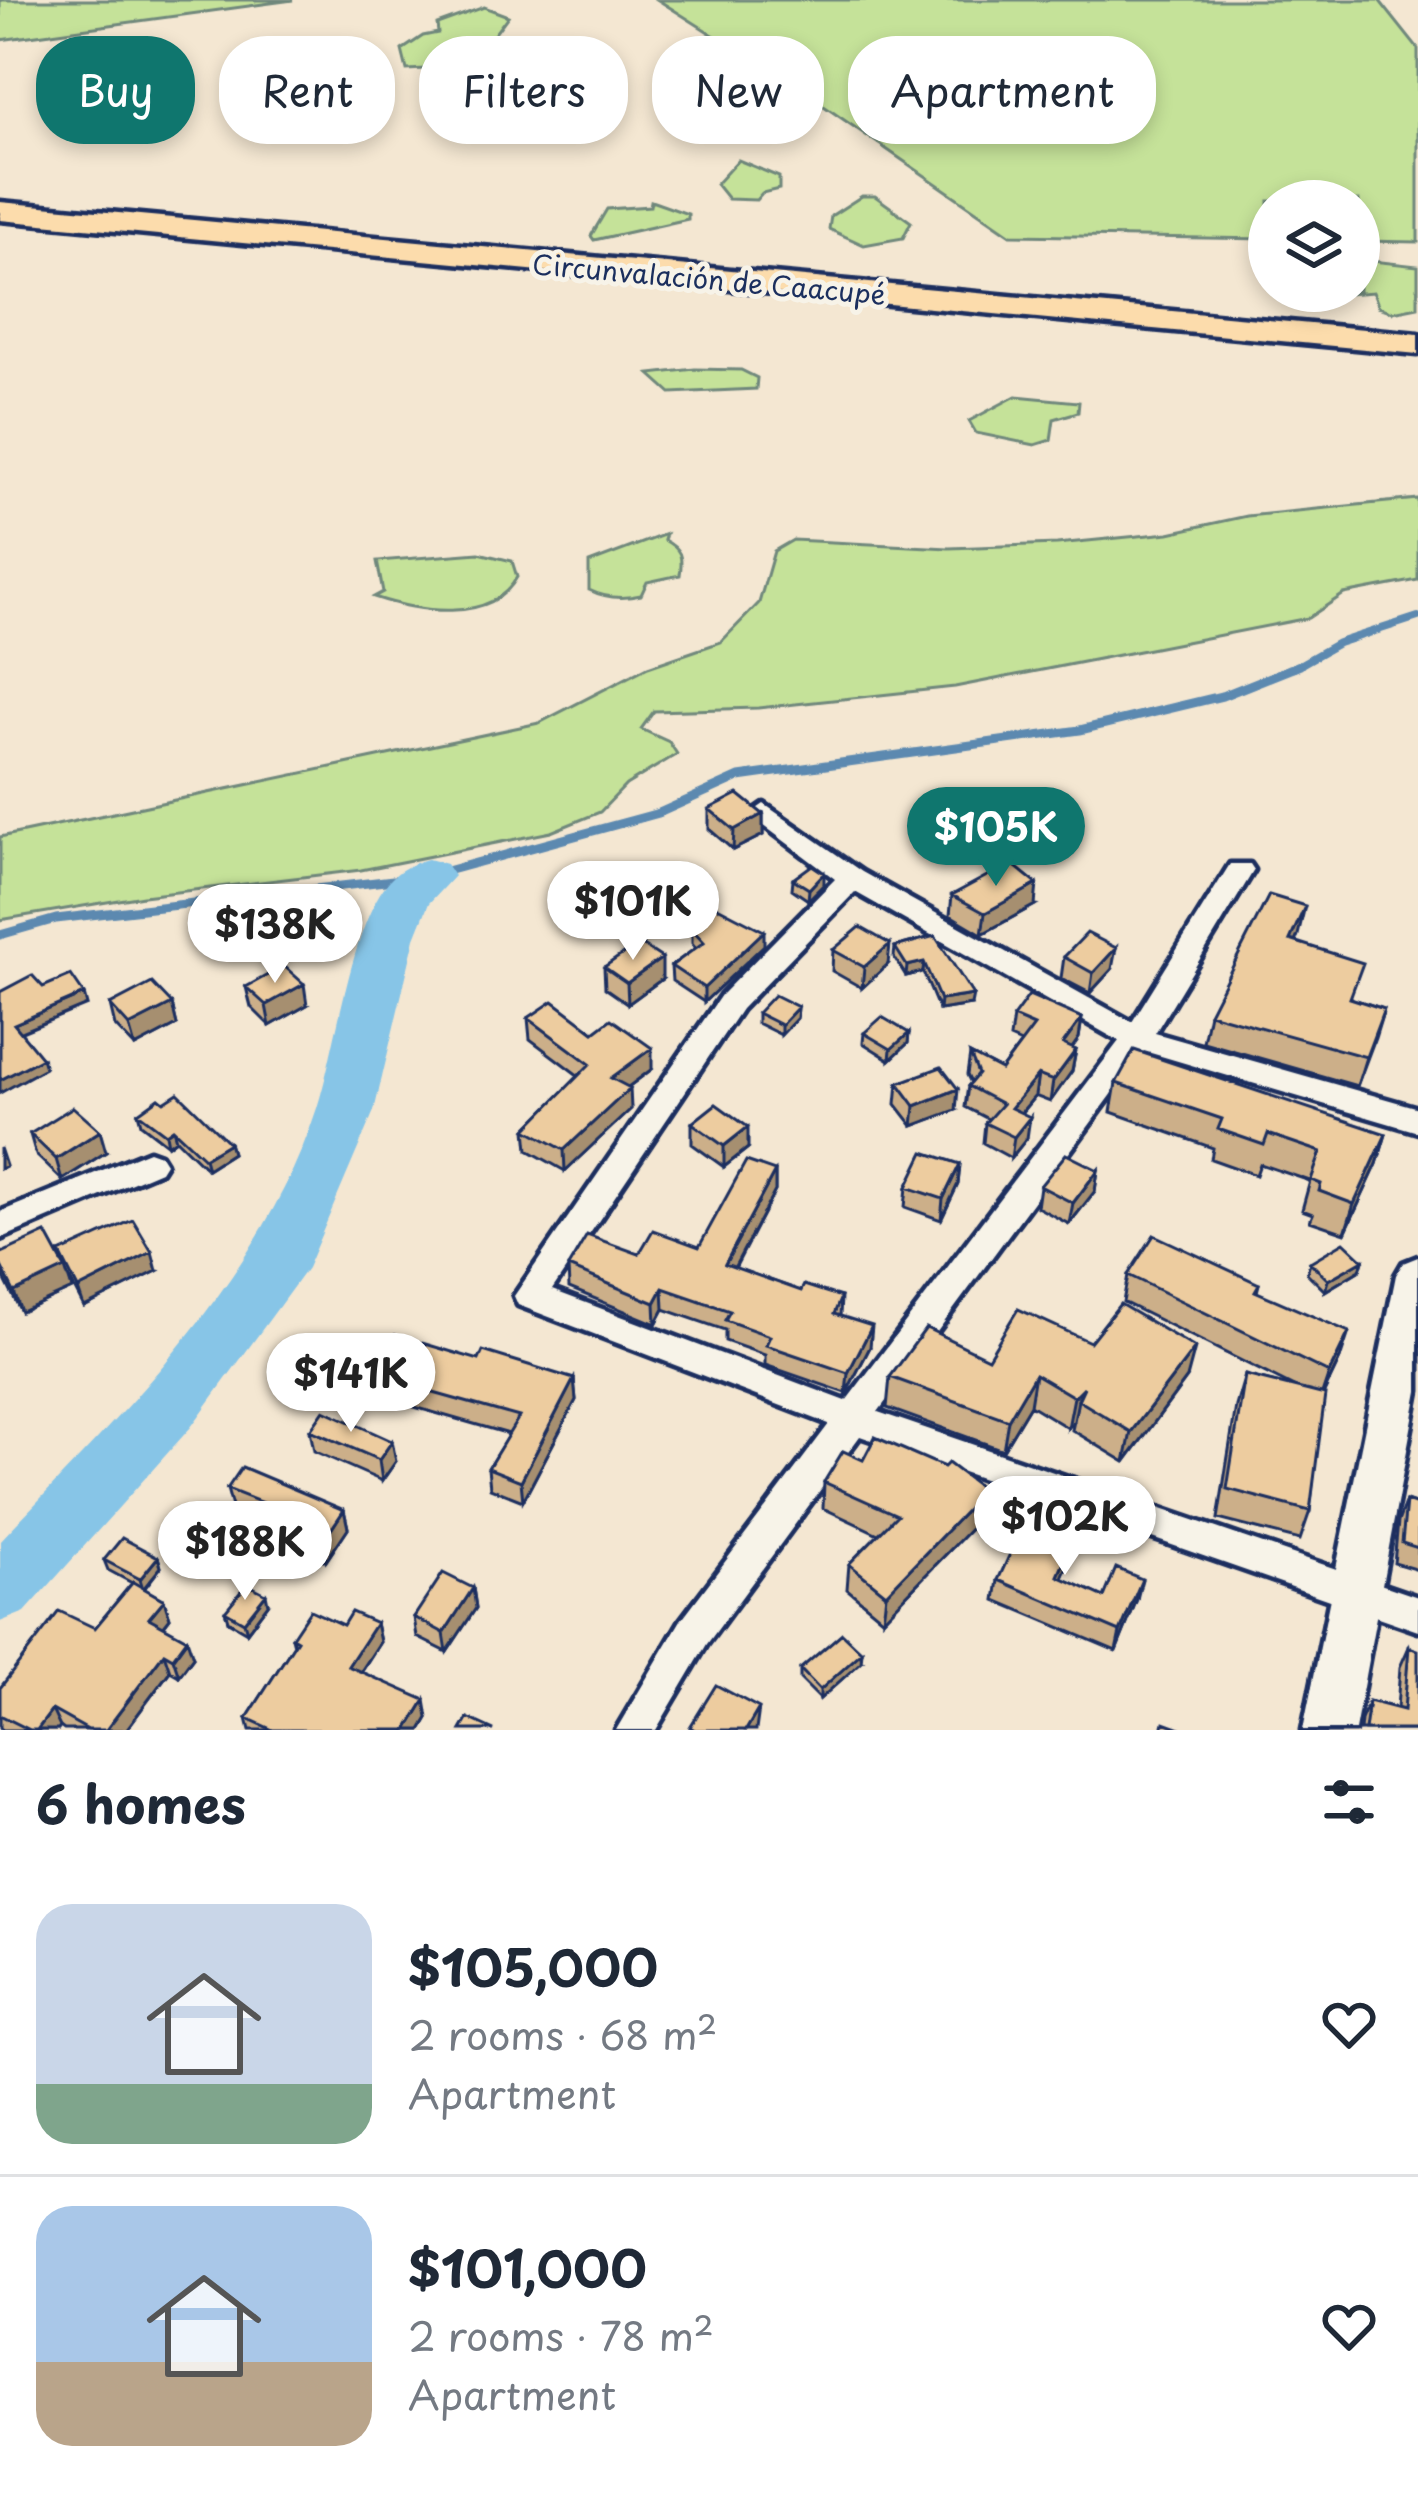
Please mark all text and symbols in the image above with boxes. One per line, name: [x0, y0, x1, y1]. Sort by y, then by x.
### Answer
chip: Buy: [36, 36, 195, 144]
chip: Rent: [219, 36, 395, 144]
chip: Filters: [419, 36, 628, 144]
chip: New: [652, 36, 824, 144]
chip: Apartment: [848, 36, 1156, 144]
map controls: [1248, 180, 1380, 312]
button: layers: [1248, 180, 1380, 312]
street label: Circunvalación de Caacupé: [531, 242, 887, 314]
pin: $105K: [912, 787, 1080, 889]
text: $105K: [934, 796, 1058, 855]
pin: $101K: [549, 861, 717, 963]
text: $101K: [574, 870, 692, 929]
pin: $138K: [191, 884, 359, 986]
text: $138K: [215, 893, 335, 952]
pin: $141K: [267, 1333, 435, 1435]
text: $141K: [293, 1342, 409, 1401]
pin: $102K: [981, 1476, 1149, 1578]
text: $102K: [1001, 1485, 1129, 1544]
pin: $188K: [161, 1501, 329, 1603]
text: $188K: [185, 1510, 305, 1569]
text: 6 homes: [36, 1764, 246, 1841]
icon: filters: [1316, 1769, 1382, 1835]
text: $105,000: [408, 1927, 658, 2004]
icon: home: [132, 1952, 276, 2096]
icon: heart: [1316, 1991, 1382, 2057]
text: 2 rooms · 68 m²: [408, 2004, 717, 2063]
text: Apartment: [408, 2063, 616, 2122]
text: $101,000: [408, 2228, 647, 2305]
icon: home: [132, 2254, 276, 2398]
icon: heart: [1316, 2293, 1382, 2359]
text: 2 rooms · 78 m²: [408, 2305, 714, 2364]
text: Apartment: [408, 2364, 616, 2423]

